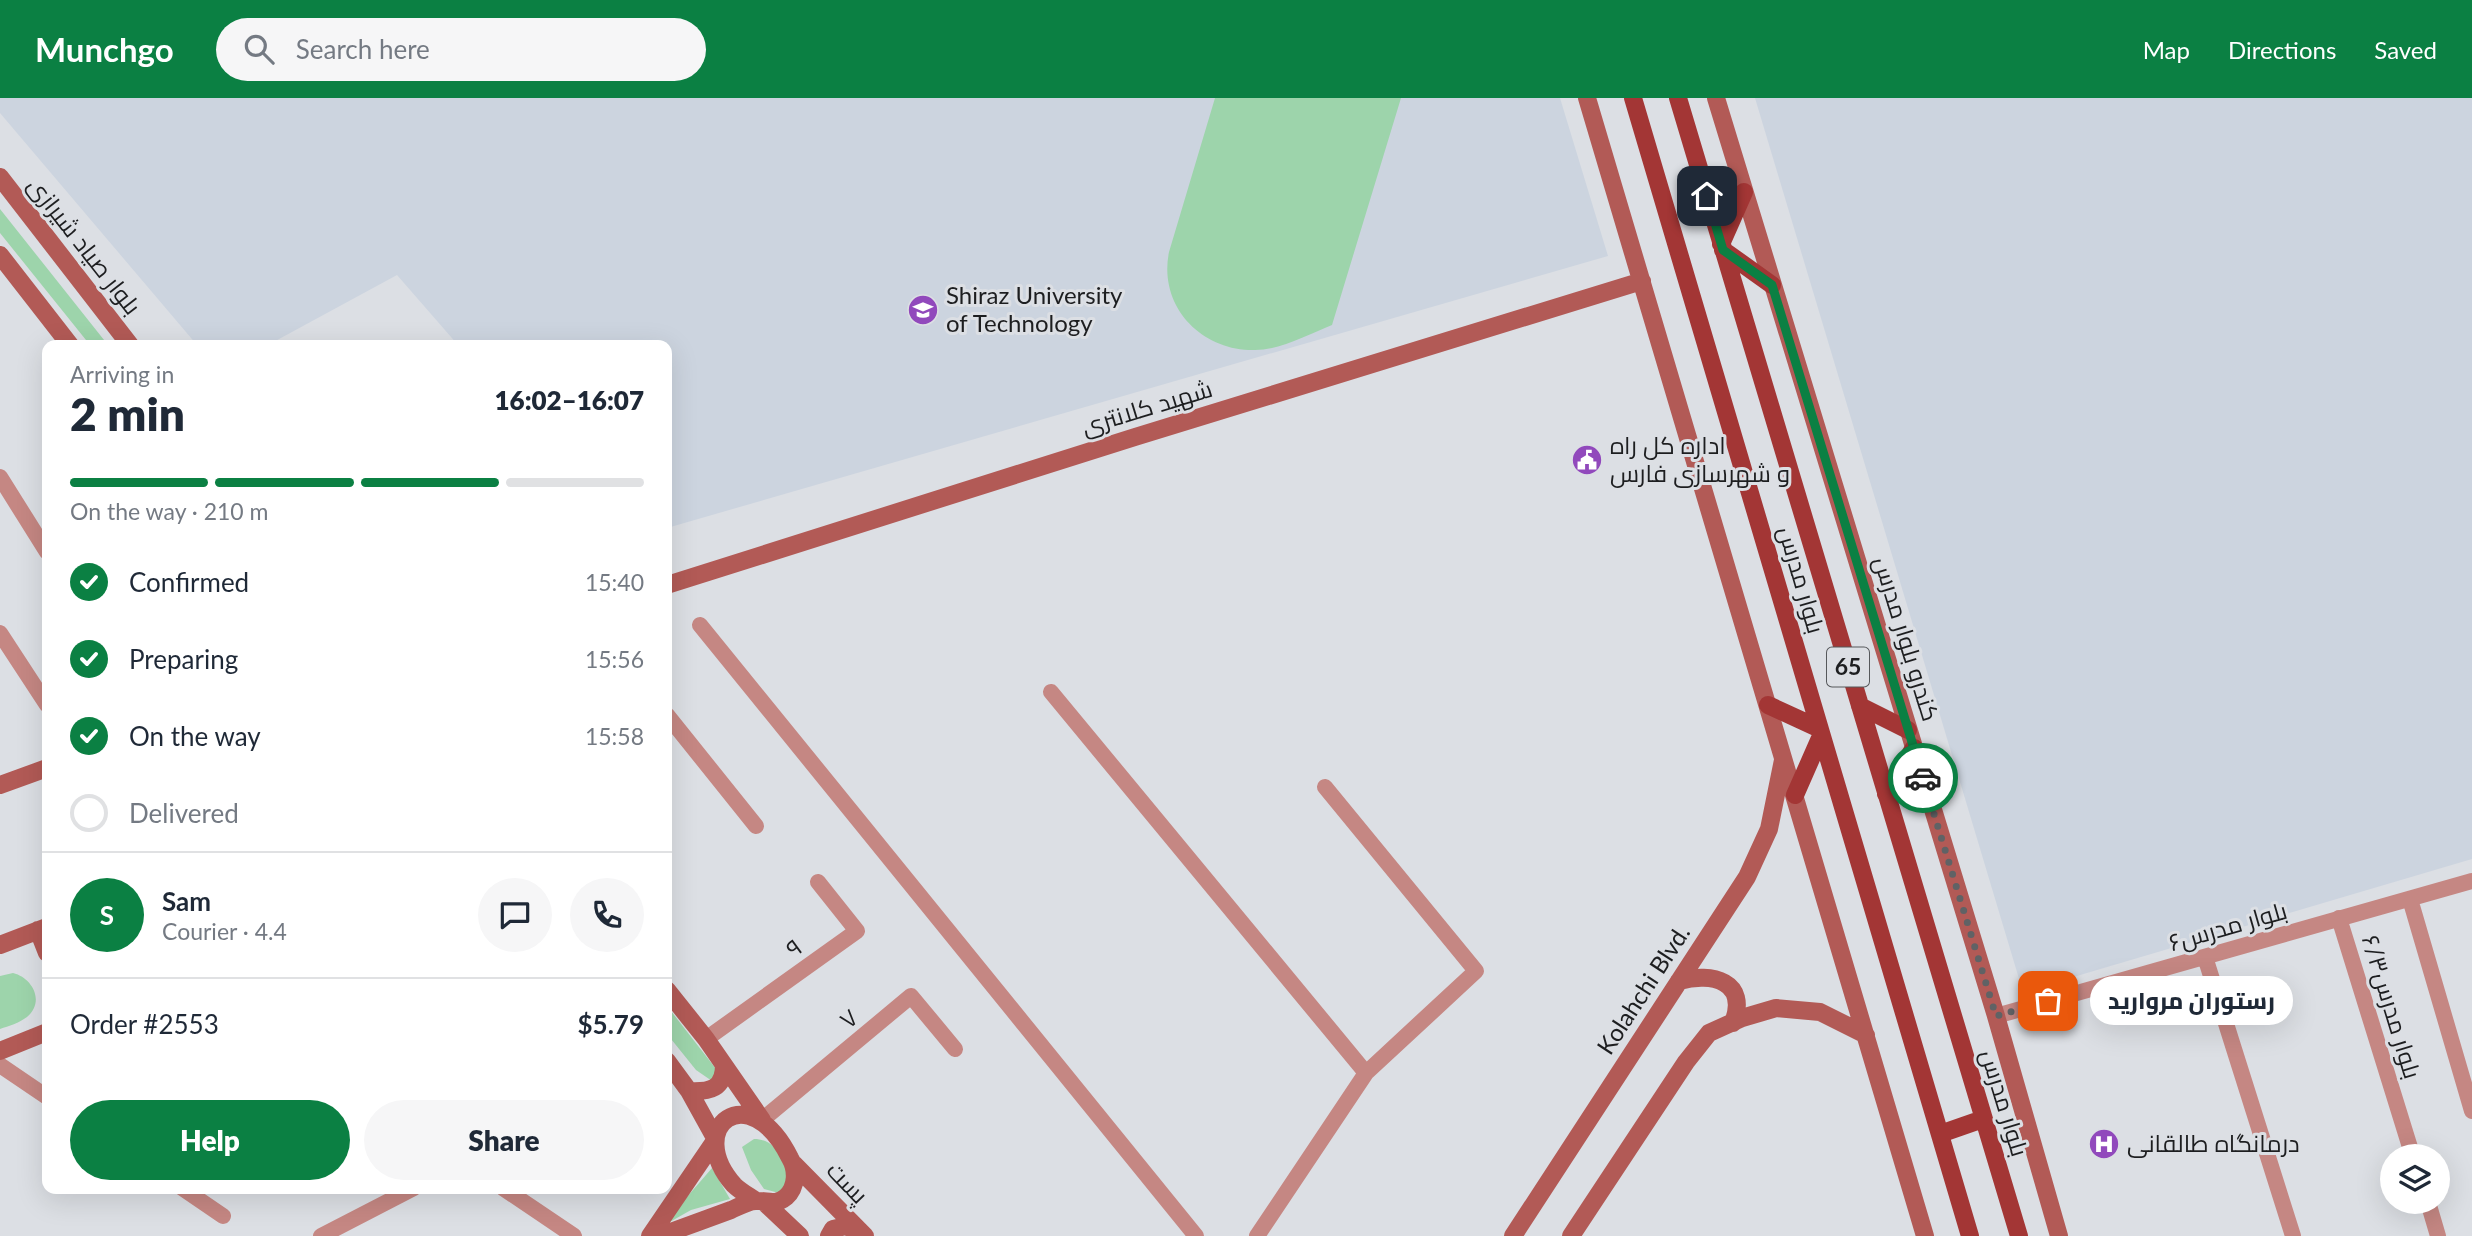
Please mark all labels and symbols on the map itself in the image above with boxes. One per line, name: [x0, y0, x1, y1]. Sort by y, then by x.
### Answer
pin: [1677, 166, 1737, 226]
street label: بلوار صیاد شیرازی: [22, 171, 148, 320]
place label: Shiraz University of Technology: [946, 280, 1123, 337]
school or university icon: Shiraz University of Technology: [906, 293, 940, 327]
street label: شهید کلانتری: [1078, 373, 1216, 441]
place label: اداره کل راه و شهرسازی فارس: [1610, 430, 1790, 488]
public building icon: اداره کل راه و شهرسازی فارس: [1570, 443, 1604, 477]
street label: بلوار مدرس: [1772, 523, 1832, 637]
street label: کندرو بلوار مدرس: [1868, 553, 1946, 725]
road number: 65: [1827, 648, 1869, 687]
courier: [1888, 743, 1958, 813]
street label: بلوار مدرس۶: [2165, 895, 2290, 957]
street label: Kolahchi Blvd.: [1590, 919, 1695, 1059]
street label: ۹: [780, 931, 807, 962]
street label: بلوار مدرس۶/۳: [2356, 931, 2428, 1082]
pin: [2018, 971, 2078, 1031]
callout: رستوران مروارید: [2090, 976, 2293, 1026]
street label: ۷: [833, 1002, 863, 1034]
street label: بلوار مدرس: [1975, 1046, 2035, 1160]
hospital icon: درمانگاه طالقانی: [2087, 1127, 2121, 1161]
place label: درمانگاه طالقانی: [2127, 1128, 2300, 1158]
street label: پست: [819, 1155, 875, 1211]

